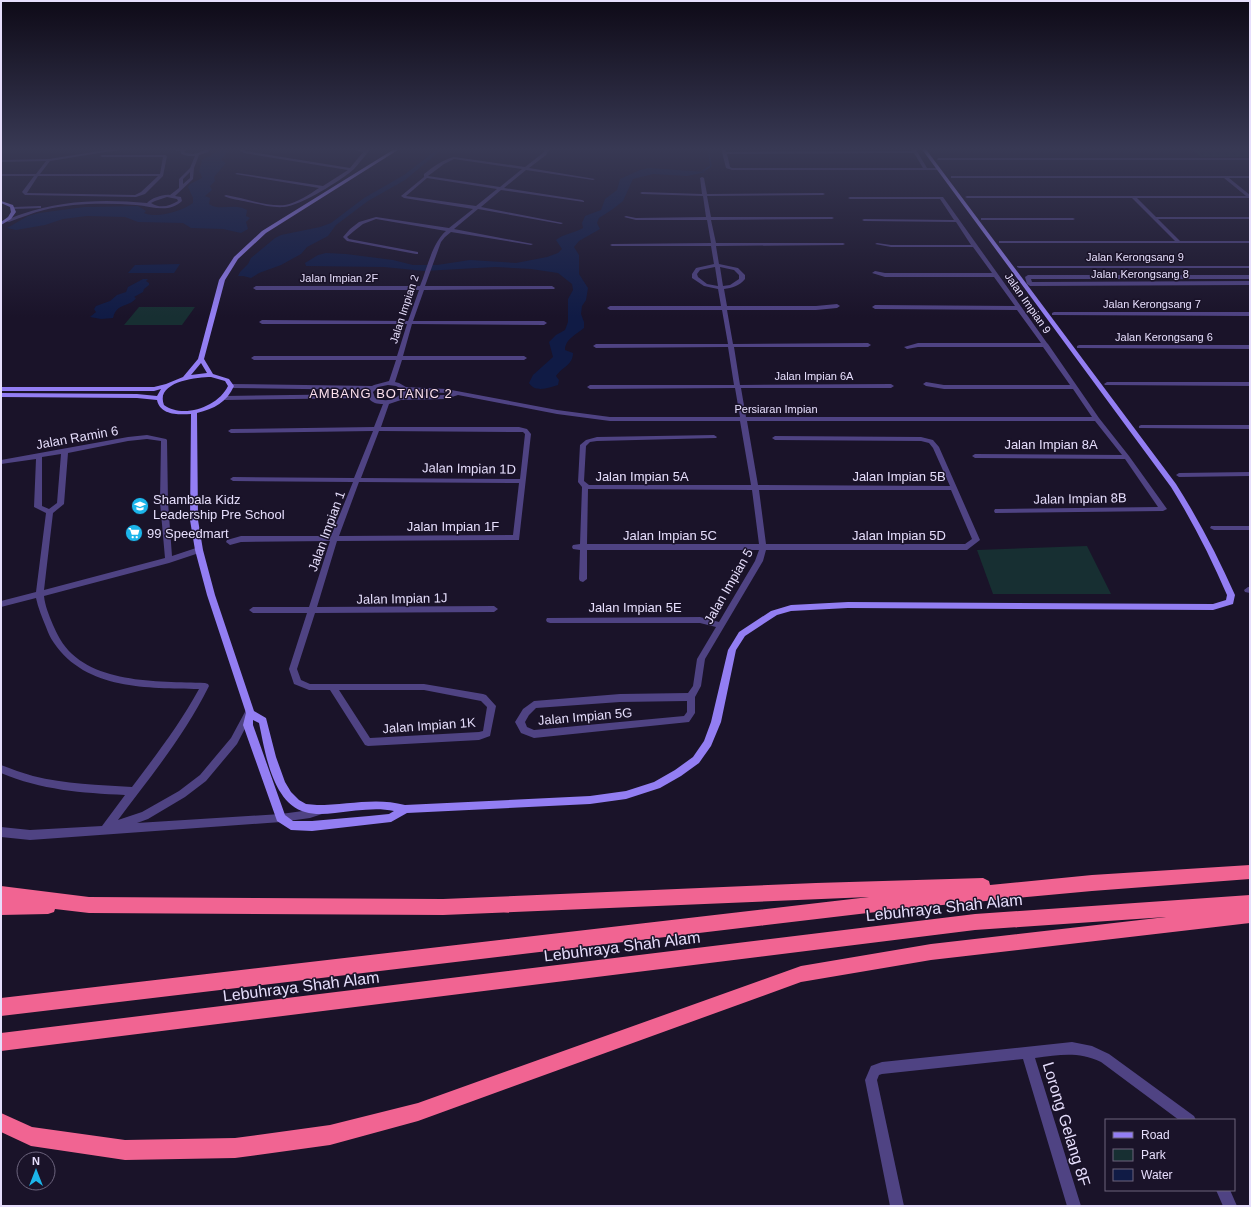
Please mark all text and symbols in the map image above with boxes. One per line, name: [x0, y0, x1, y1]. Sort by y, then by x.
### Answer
street label: Jalan Kerongsang 9: [1086, 251, 1184, 263]
street label: Jalan Kerongsang 8: [1091, 268, 1189, 280]
street label: Jalan Impian 9: [1003, 270, 1053, 336]
street label: Jalan Impian 2F: [300, 272, 378, 284]
street label: Jalan Impian 2: [387, 273, 421, 345]
street label: Jalan Kerongsang 7: [1103, 298, 1201, 310]
street label: Jalan Kerongsang 6: [1115, 331, 1213, 343]
street label: Jalan Impian 6A: [775, 370, 854, 382]
district label: AMBANG BOTANIC 2: [309, 386, 453, 401]
street label: Persiaran Impian: [734, 403, 818, 415]
street label: Jalan Ramin 6: [35, 423, 119, 452]
street label: Jalan Impian 8A: [1004, 437, 1098, 452]
street label: Jalan Impian 1D: [422, 460, 516, 477]
street label: Jalan Impian 5A: [595, 469, 689, 484]
street label: Jalan Impian 5B: [852, 469, 946, 484]
street label: Jalan Impian 1: [305, 489, 348, 573]
street label: Jalan Impian 8B: [1033, 490, 1127, 507]
place label: Shambala Kidz Leadership Pre School: [153, 492, 285, 522]
school or university icon: Shambala Kidz Leadership Pre School: [130, 496, 150, 516]
street label: Jalan Impian 1F: [407, 519, 499, 534]
supermarket icon: 99 Speedmart: [124, 523, 144, 543]
place label: 99 Speedmart: [147, 526, 229, 541]
street label: Jalan Impian 5C: [623, 528, 717, 543]
street label: Jalan Impian 5D: [852, 528, 946, 543]
street label: Jalan Impian 5: [701, 546, 756, 627]
street label: Jalan Impian 1J: [356, 590, 448, 607]
street label: Jalan Impian 5E: [588, 600, 682, 615]
street label: Jalan Impian 5G: [537, 705, 633, 728]
street label: Jalan Impian 1K: [382, 715, 476, 736]
street label: Lebuhraya Shah Alam: [865, 891, 1023, 924]
street label: Lebuhraya Shah Alam: [543, 928, 701, 965]
street label: Lebuhraya Shah Alam: [222, 968, 380, 1005]
street label: Lorong Gelang 8F: [1040, 1060, 1094, 1189]
legend: [1105, 1119, 1235, 1191]
text: Road: [1141, 1128, 1170, 1142]
text: Park: [1141, 1148, 1167, 1162]
north arrow: [16, 1151, 56, 1191]
text: N: [32, 1155, 40, 1167]
text: Water: [1141, 1168, 1173, 1182]

